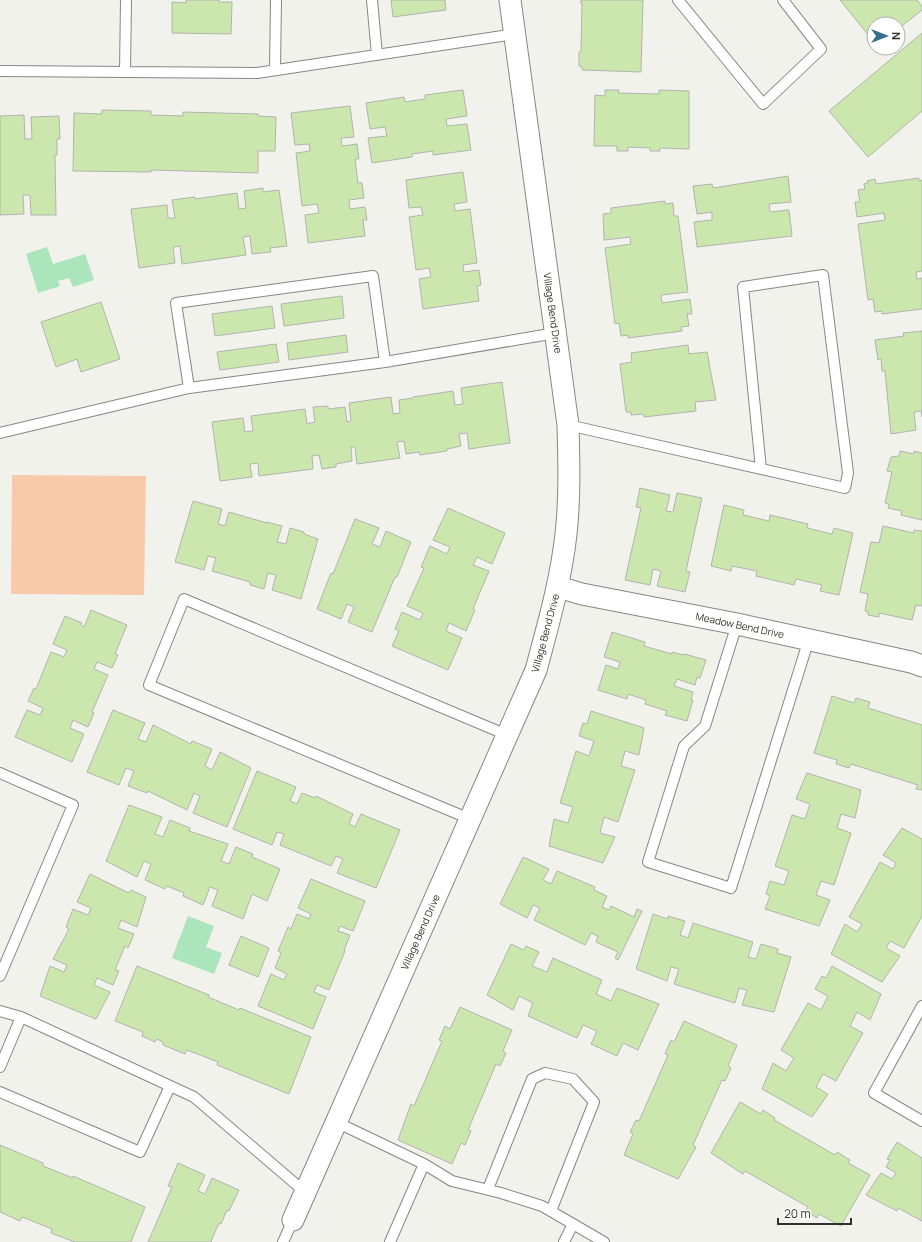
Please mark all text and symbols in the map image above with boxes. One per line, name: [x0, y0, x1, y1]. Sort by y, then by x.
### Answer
north arrow: [866, 16, 906, 56]
text: N: [889, 32, 904, 40]
street label: Village Bend Drive: [540, 272, 566, 354]
street label: Village Bend Drive: [528, 592, 562, 674]
street label: Meadow Bend Drive: [694, 609, 786, 641]
street label: Village Bend Drive: [397, 892, 443, 972]
scale bar: [778, 1200, 851, 1226]
text: 20 m: [784, 1205, 811, 1222]

